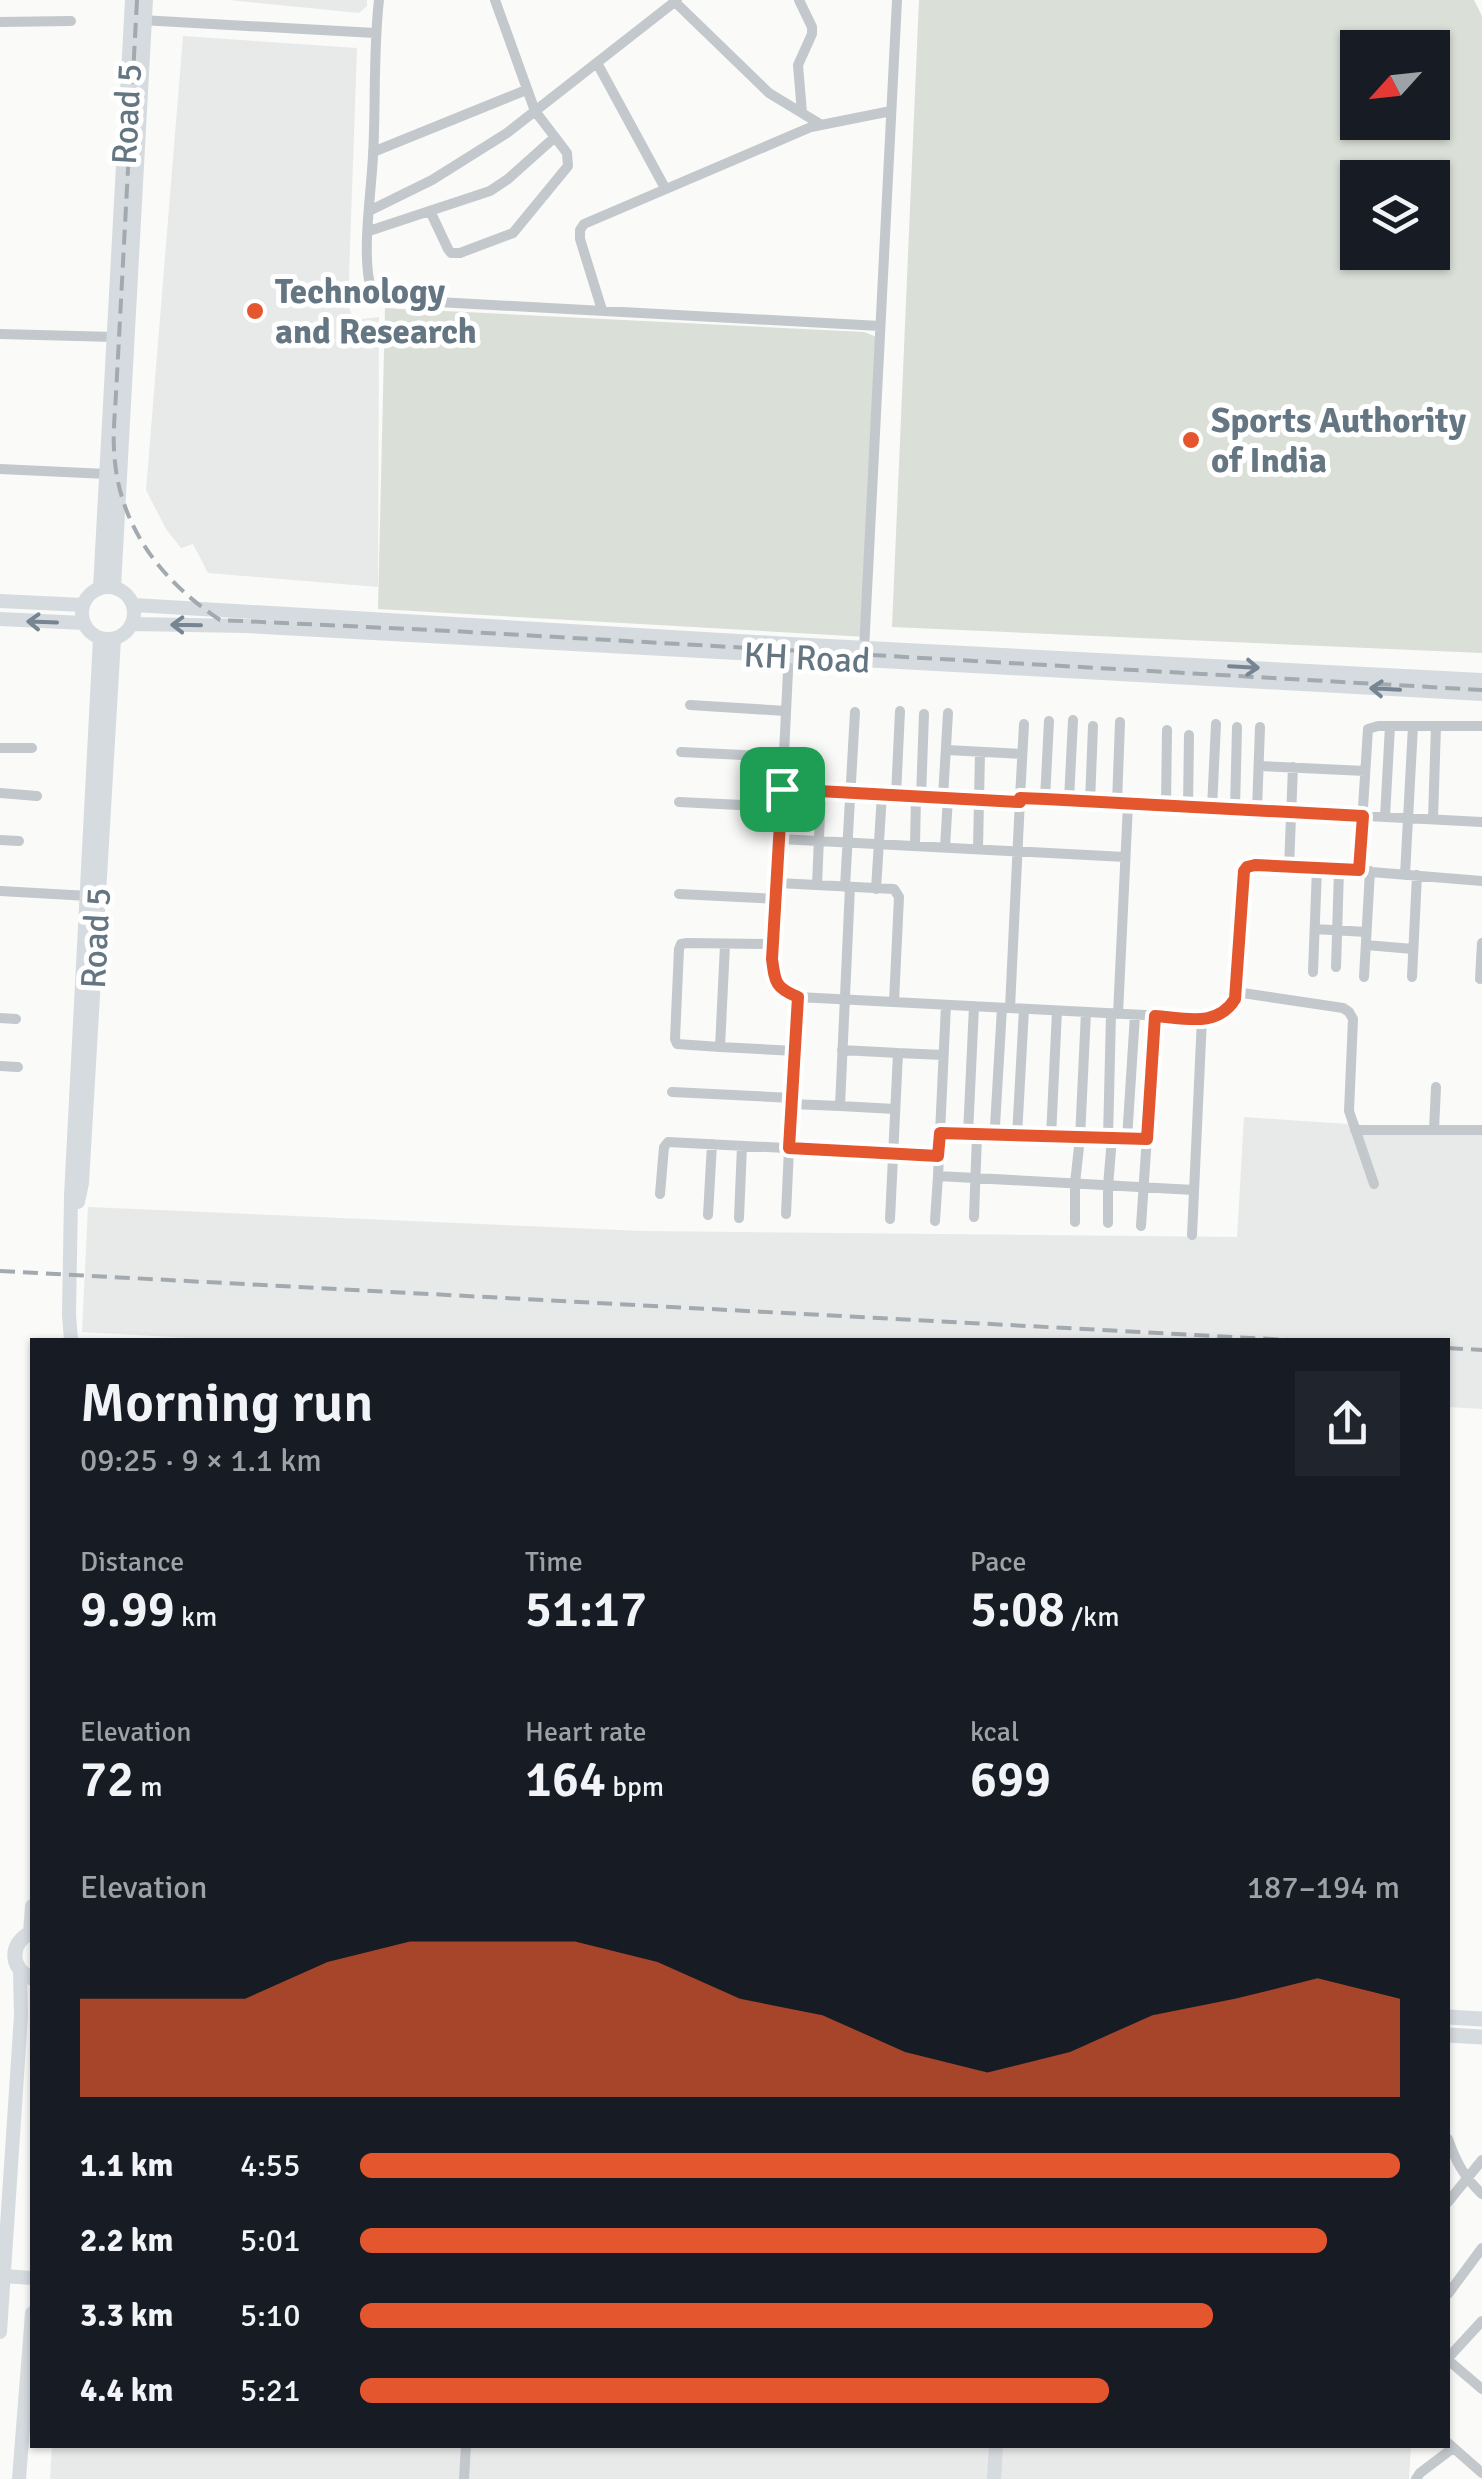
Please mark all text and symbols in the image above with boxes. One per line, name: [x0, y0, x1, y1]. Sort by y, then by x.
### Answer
north arrow: [1340, 30, 1450, 140]
map controls: [1340, 30, 1450, 270]
street label: Road 5: [103, 62, 151, 166]
button: layers: [1340, 160, 1450, 270]
place label: Technology and Research: [275, 270, 477, 353]
marker: Technology and Research: [244, 300, 266, 322]
place label: Sports Authority of India: [1211, 399, 1467, 482]
marker: Sports Authority of India: [1180, 429, 1202, 451]
one-way arrow: [27, 612, 59, 631]
one-way arrow: [171, 616, 204, 634]
street label: KH Road: [742, 633, 872, 683]
one-way arrow: [1228, 658, 1260, 677]
one-way arrow: [1369, 679, 1401, 698]
pin: [740, 747, 825, 832]
icon: arrive: [755, 762, 810, 817]
street label: Road 5: [72, 886, 120, 990]
text: Morning run: [80, 1369, 373, 1437]
button: share: [1295, 1371, 1400, 1476]
text: 09:25 · 9 × 1.1 km: [80, 1441, 322, 1480]
text: Distance: [80, 1545, 184, 1579]
text: Time: [525, 1545, 583, 1579]
text: Pace: [970, 1545, 1026, 1579]
text: 9.99: [80, 1579, 175, 1641]
text: 51:17: [525, 1579, 647, 1641]
text: 5:08: [970, 1579, 1065, 1641]
text: km: [175, 1600, 217, 1634]
text: /km: [1065, 1600, 1119, 1634]
text: Elevation: [80, 1715, 192, 1749]
text: Heart rate: [525, 1715, 647, 1749]
text: kcal: [970, 1715, 1019, 1749]
text: 72: [80, 1749, 134, 1811]
text: 164: [525, 1749, 606, 1811]
text: 699: [970, 1749, 1051, 1811]
text: m: [134, 1770, 163, 1804]
text: bpm: [606, 1770, 664, 1804]
text: Elevation: [80, 1868, 207, 1907]
text: 187–194 m: [1247, 1868, 1400, 1907]
text: 1.1 km: [80, 2146, 173, 2185]
text: 4:55: [240, 2146, 300, 2185]
text: 2.2 km: [80, 2221, 173, 2260]
text: 5:01: [240, 2221, 300, 2260]
text: 3.3 km: [80, 2296, 173, 2335]
text: 5:10: [240, 2296, 300, 2335]
text: 4.4 km: [80, 2371, 173, 2410]
text: 5:21: [240, 2371, 300, 2410]

